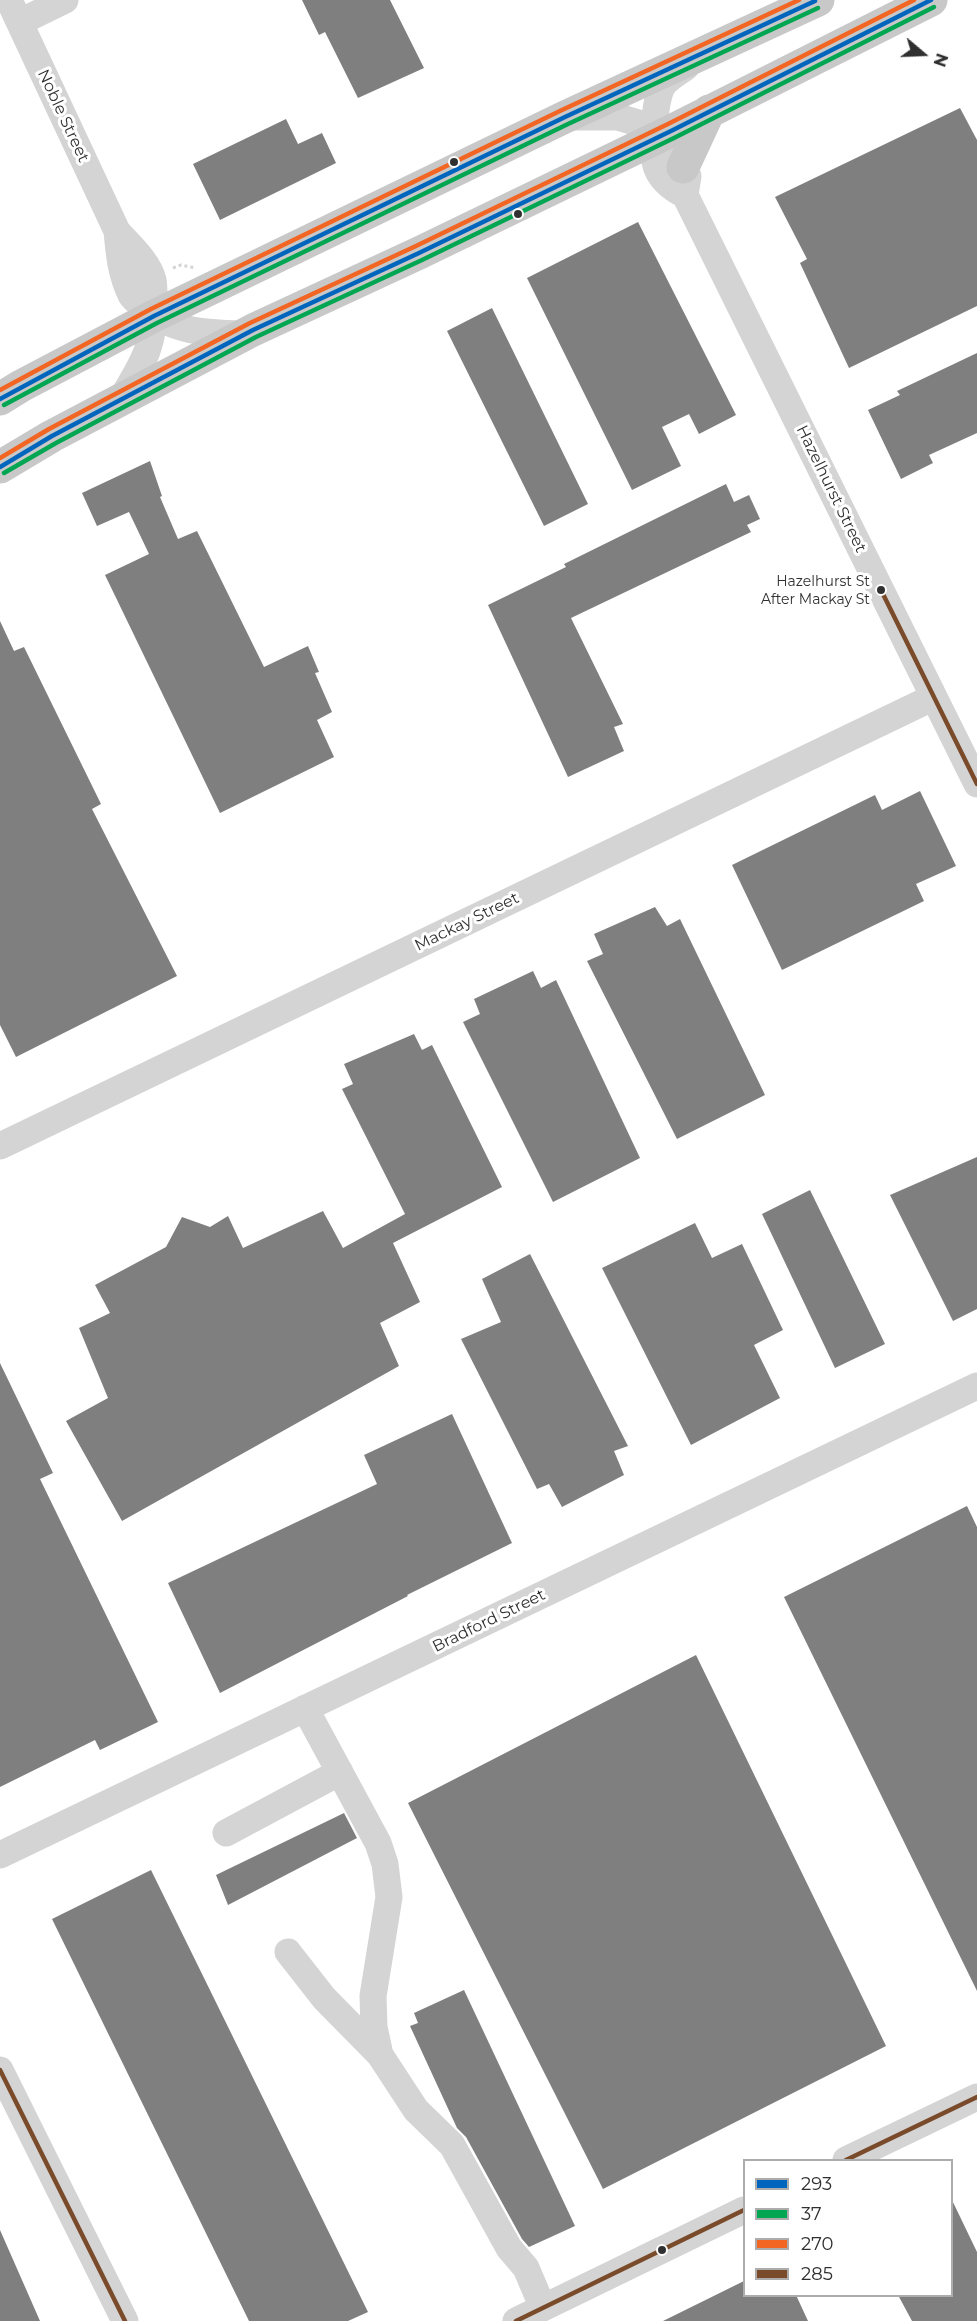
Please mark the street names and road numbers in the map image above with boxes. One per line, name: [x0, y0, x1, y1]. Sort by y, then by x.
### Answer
street label: Noble Street: [33, 66, 93, 166]
street label: Hazelhurst Street: [792, 422, 870, 556]
street label: Mackay Street: [412, 889, 522, 955]
street label: Bradford Street: [429, 1585, 549, 1657]

